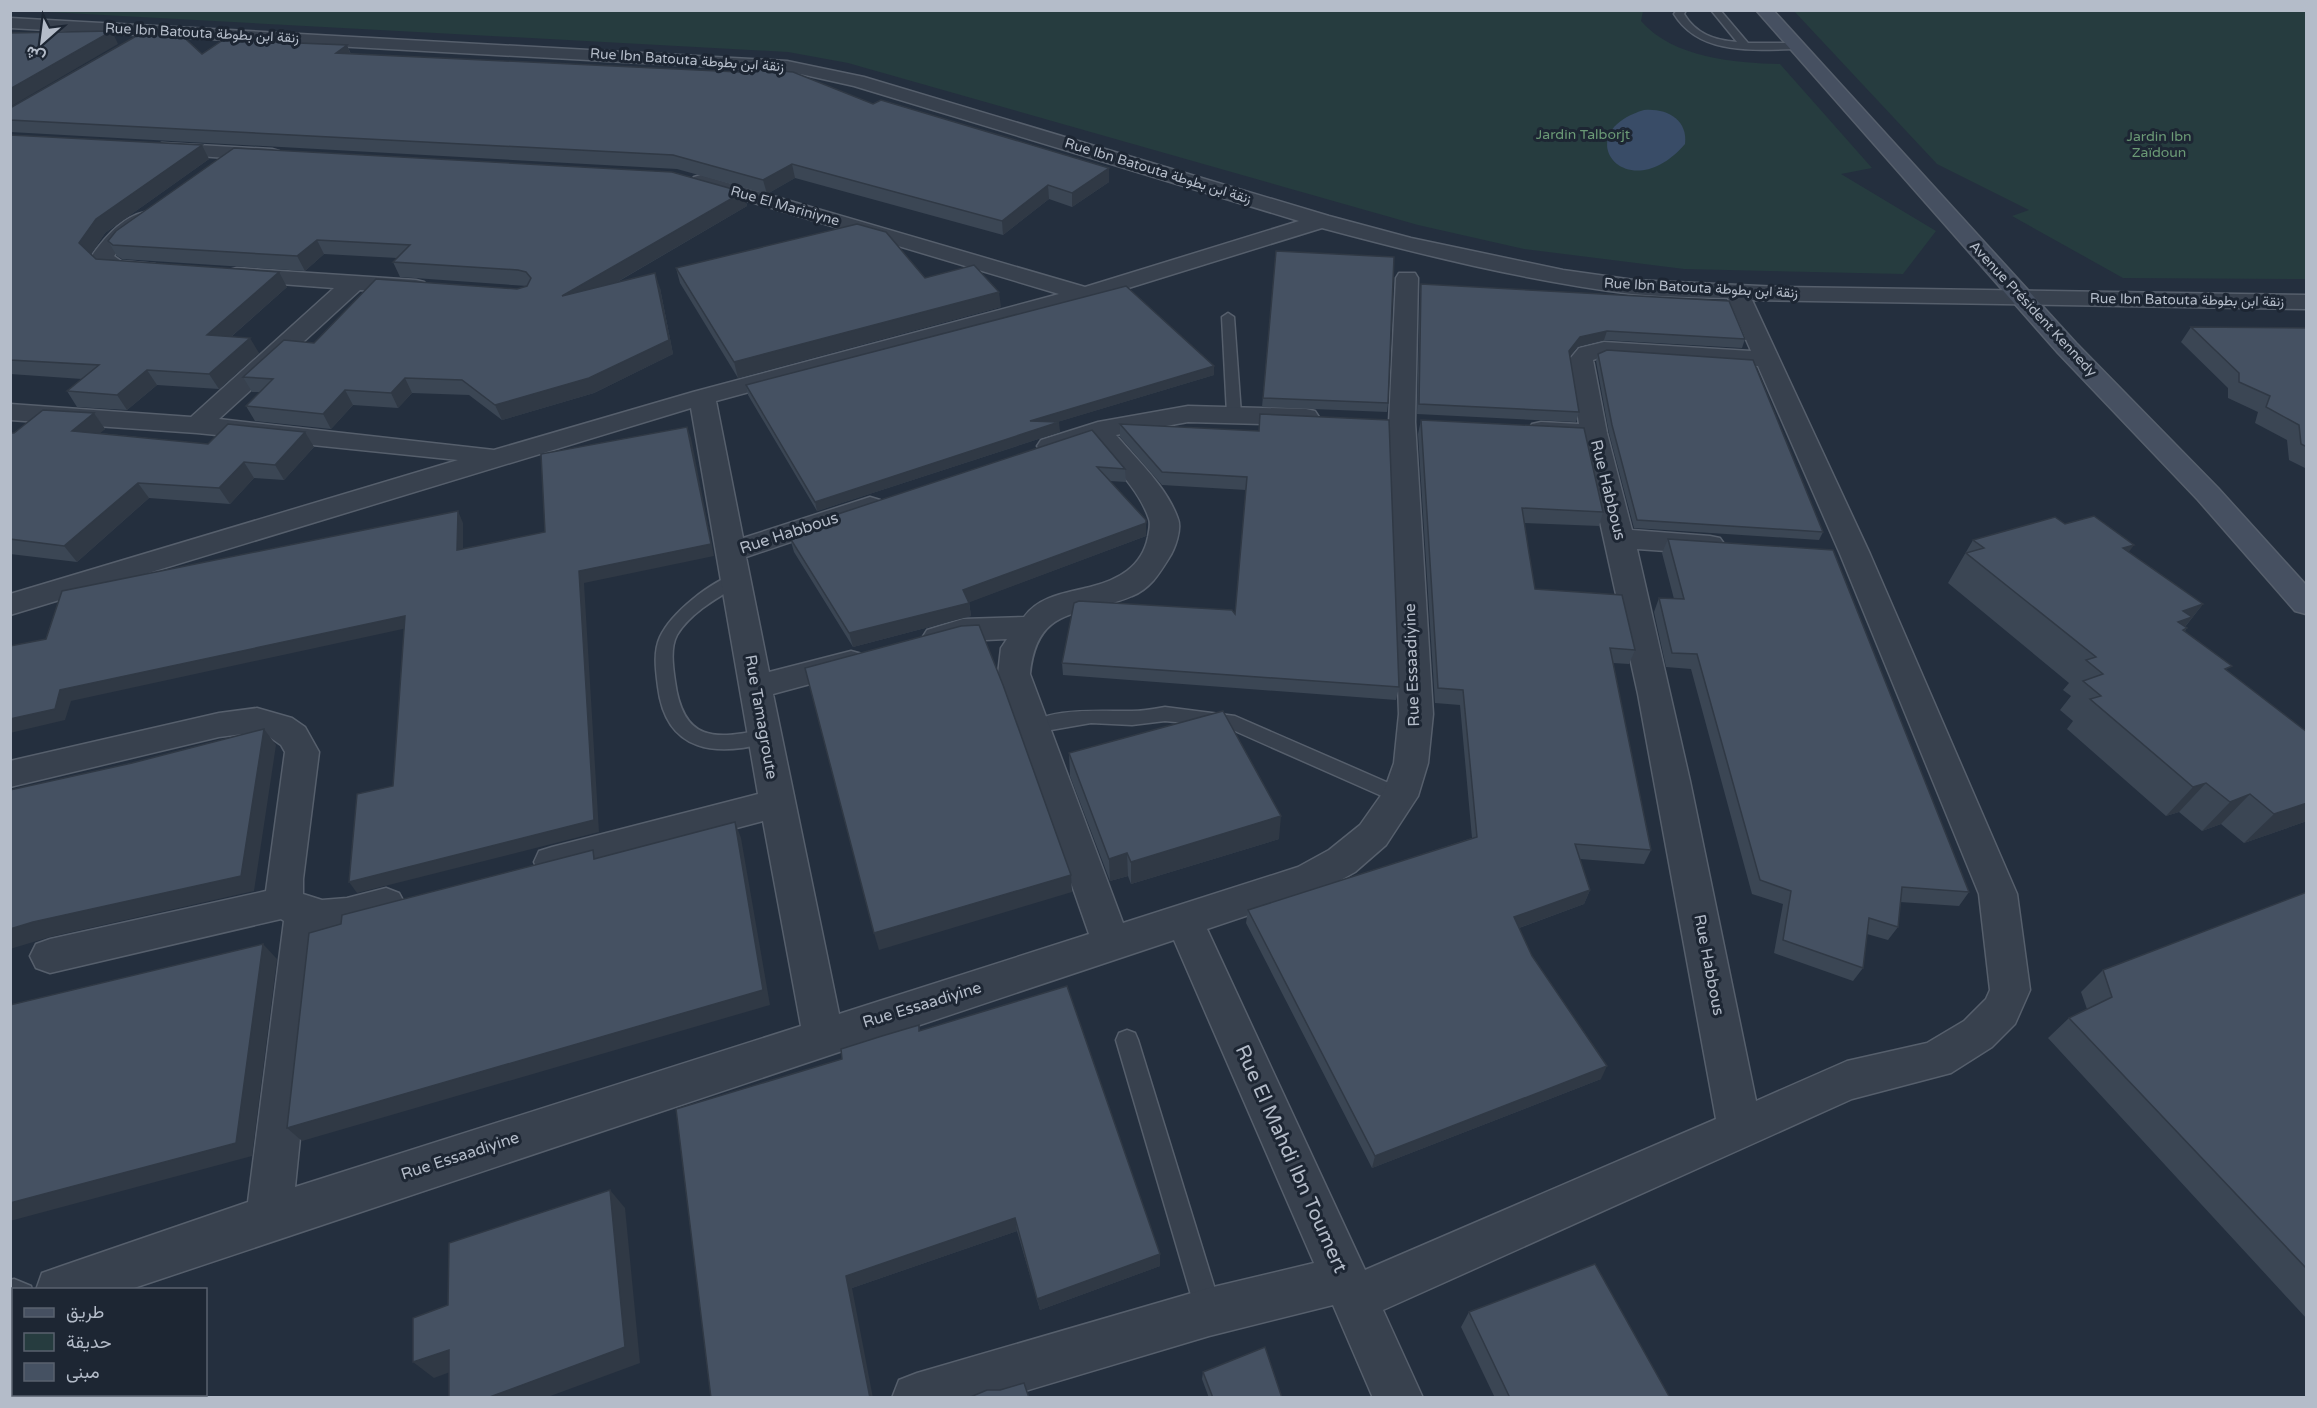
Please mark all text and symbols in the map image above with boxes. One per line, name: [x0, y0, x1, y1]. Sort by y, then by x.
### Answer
north arrow: [12, 12, 72, 72]
street label: Rue Ibn Batouta زنقة ابن بطوطة: [104, 19, 300, 47]
text: ش: [22, 41, 49, 68]
street label: Rue Ibn Batouta زنقة ابن بطوطة: [589, 45, 785, 75]
park label: Jardin Talborjt: [1536, 126, 1631, 143]
park label: Jardin Ibn Zaïdoun: [2126, 128, 2192, 161]
street label: Rue Ibn Batouta زنقة ابن بطوطة: [1063, 134, 1254, 208]
street label: Rue El Mariniyne: [729, 182, 841, 230]
street label: Avenue Président Kennedy: [1966, 238, 2101, 381]
street label: Rue Ibn Batouta زنقة ابن بطوطة: [1603, 274, 1799, 302]
street label: Rue Ibn Batouta زنقة ابن بطوطة: [2090, 290, 2285, 310]
street label: Rue Habbous: [1586, 438, 1630, 542]
street label: Rue Habbous: [737, 508, 841, 558]
street label: Rue Essaadiyine: [1400, 603, 1424, 727]
street label: Rue Tamagroute: [740, 653, 782, 781]
street label: Rue Habbous: [1689, 913, 1729, 1017]
street label: Rue Essaadiyine: [860, 977, 984, 1033]
street label: Rue El Mahdi Ibn Toumert: [1230, 1041, 1352, 1277]
street label: Rue Essaadiyine: [398, 1127, 522, 1185]
legend: [12, 1288, 207, 1396]
text: طريق: [66, 1301, 104, 1323]
text: حديقة: [66, 1331, 112, 1353]
text: مبنى: [66, 1361, 100, 1383]

